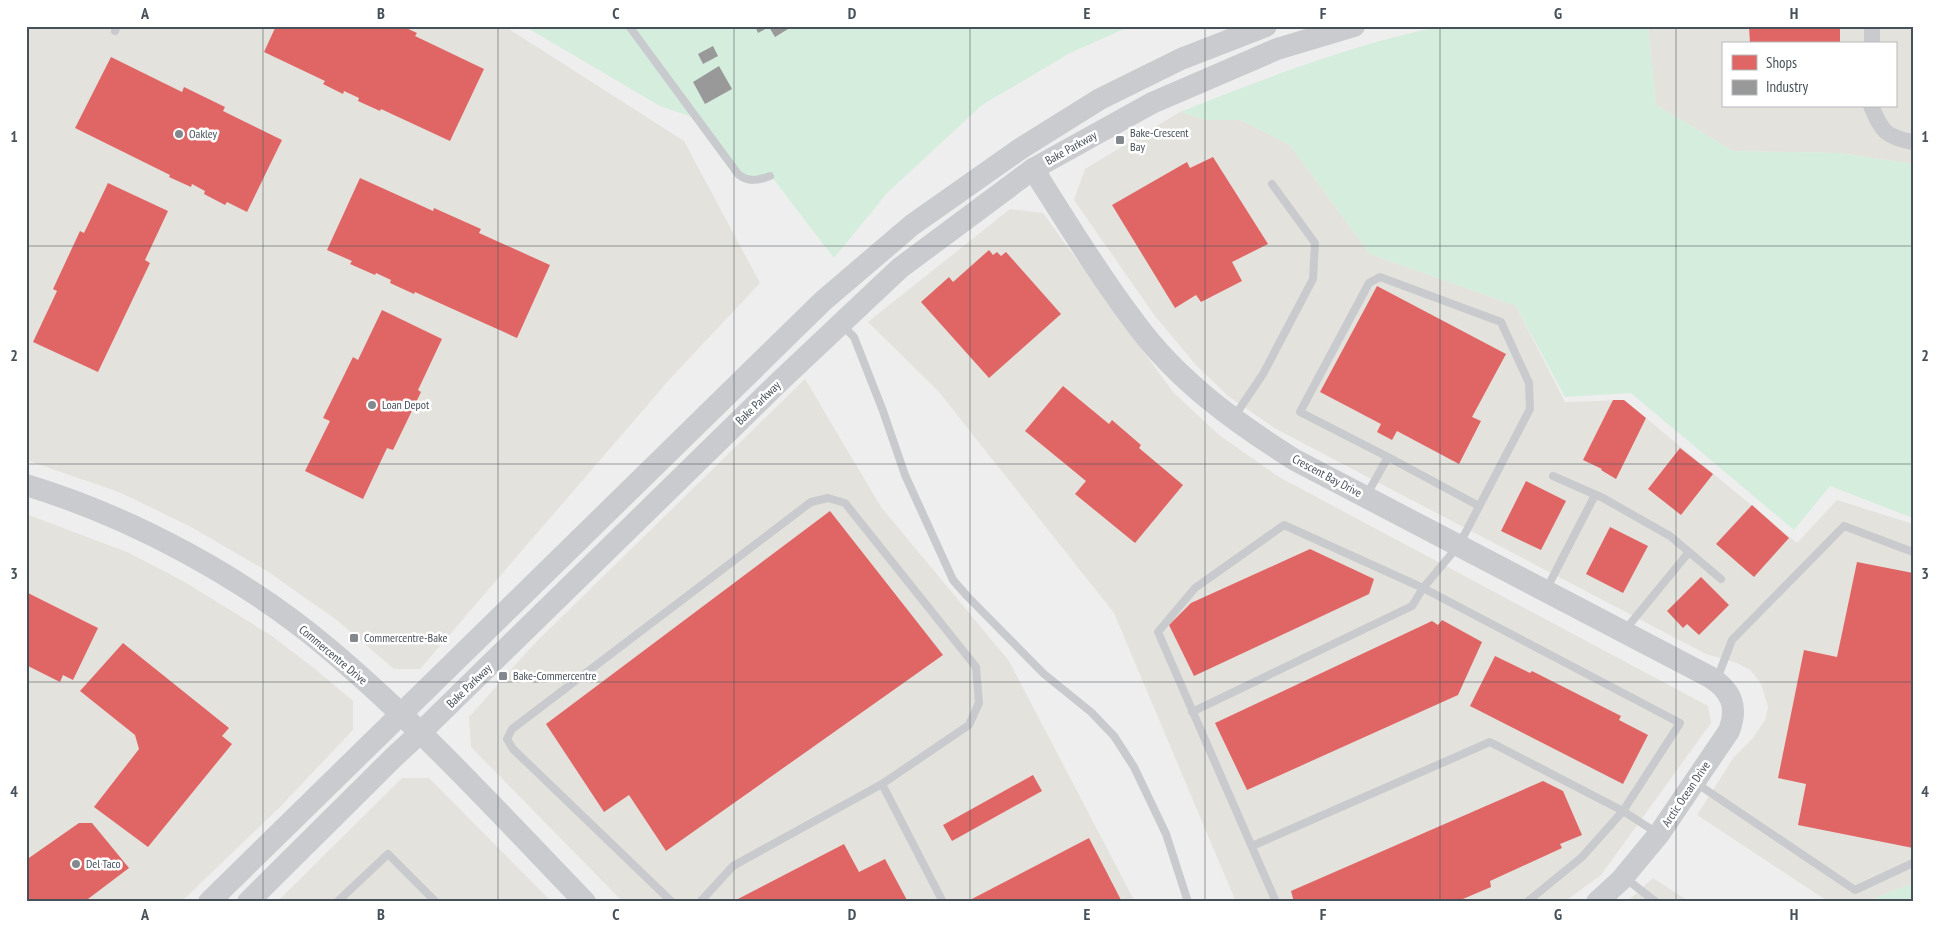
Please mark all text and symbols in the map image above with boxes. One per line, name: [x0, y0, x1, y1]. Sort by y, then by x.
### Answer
text: A: [140, 3, 150, 23]
text: B: [377, 3, 385, 23]
text: C: [612, 3, 620, 23]
text: D: [848, 3, 857, 23]
text: E: [1084, 3, 1091, 23]
text: F: [1320, 3, 1327, 23]
text: G: [1554, 3, 1562, 23]
text: H: [1790, 3, 1798, 23]
legend: [1722, 42, 1896, 108]
text: Shops: [1766, 53, 1797, 72]
text: Industry: [1766, 77, 1808, 96]
place label: Bake-Crescent Bay: [1130, 125, 1189, 154]
text: 1: [10, 126, 18, 146]
place label: Oakley: [189, 126, 218, 141]
text: 1: [1921, 126, 1929, 146]
street label: Bake Parkway: [1042, 127, 1100, 168]
marker: Oakley: [173, 128, 185, 140]
marker: Bake-Crescent Bay: [1114, 134, 1126, 146]
text: 2: [10, 345, 18, 365]
text: 2: [1921, 345, 1929, 365]
street label: Bake Parkway: [732, 377, 784, 428]
place label: Loan Depot: [382, 397, 430, 412]
marker: Loan Depot: [366, 399, 378, 411]
street label: Crescent Bay Drive: [1290, 451, 1365, 500]
text: 3: [10, 563, 18, 583]
text: 3: [1921, 563, 1929, 583]
street label: Commercentre Drive: [296, 622, 370, 688]
place label: Commercentre-Bake: [364, 630, 448, 645]
marker: Commercentre-Bake: [348, 632, 360, 644]
street label: Bake Parkway: [443, 660, 495, 711]
place label: Bake-Commercentre: [513, 668, 597, 683]
marker: Bake-Commercentre: [497, 670, 509, 682]
street label: Arctic Ocean Drive: [1658, 758, 1713, 829]
text: 4: [10, 781, 18, 801]
text: 4: [1921, 781, 1929, 801]
place label: Del Taco: [86, 856, 121, 871]
marker: Del Taco: [70, 858, 82, 870]
text: A: [140, 904, 150, 924]
text: B: [377, 904, 385, 924]
text: C: [612, 904, 620, 924]
text: D: [848, 904, 857, 924]
text: E: [1084, 904, 1091, 924]
text: F: [1320, 904, 1327, 924]
text: G: [1554, 904, 1562, 924]
text: H: [1790, 904, 1798, 924]

